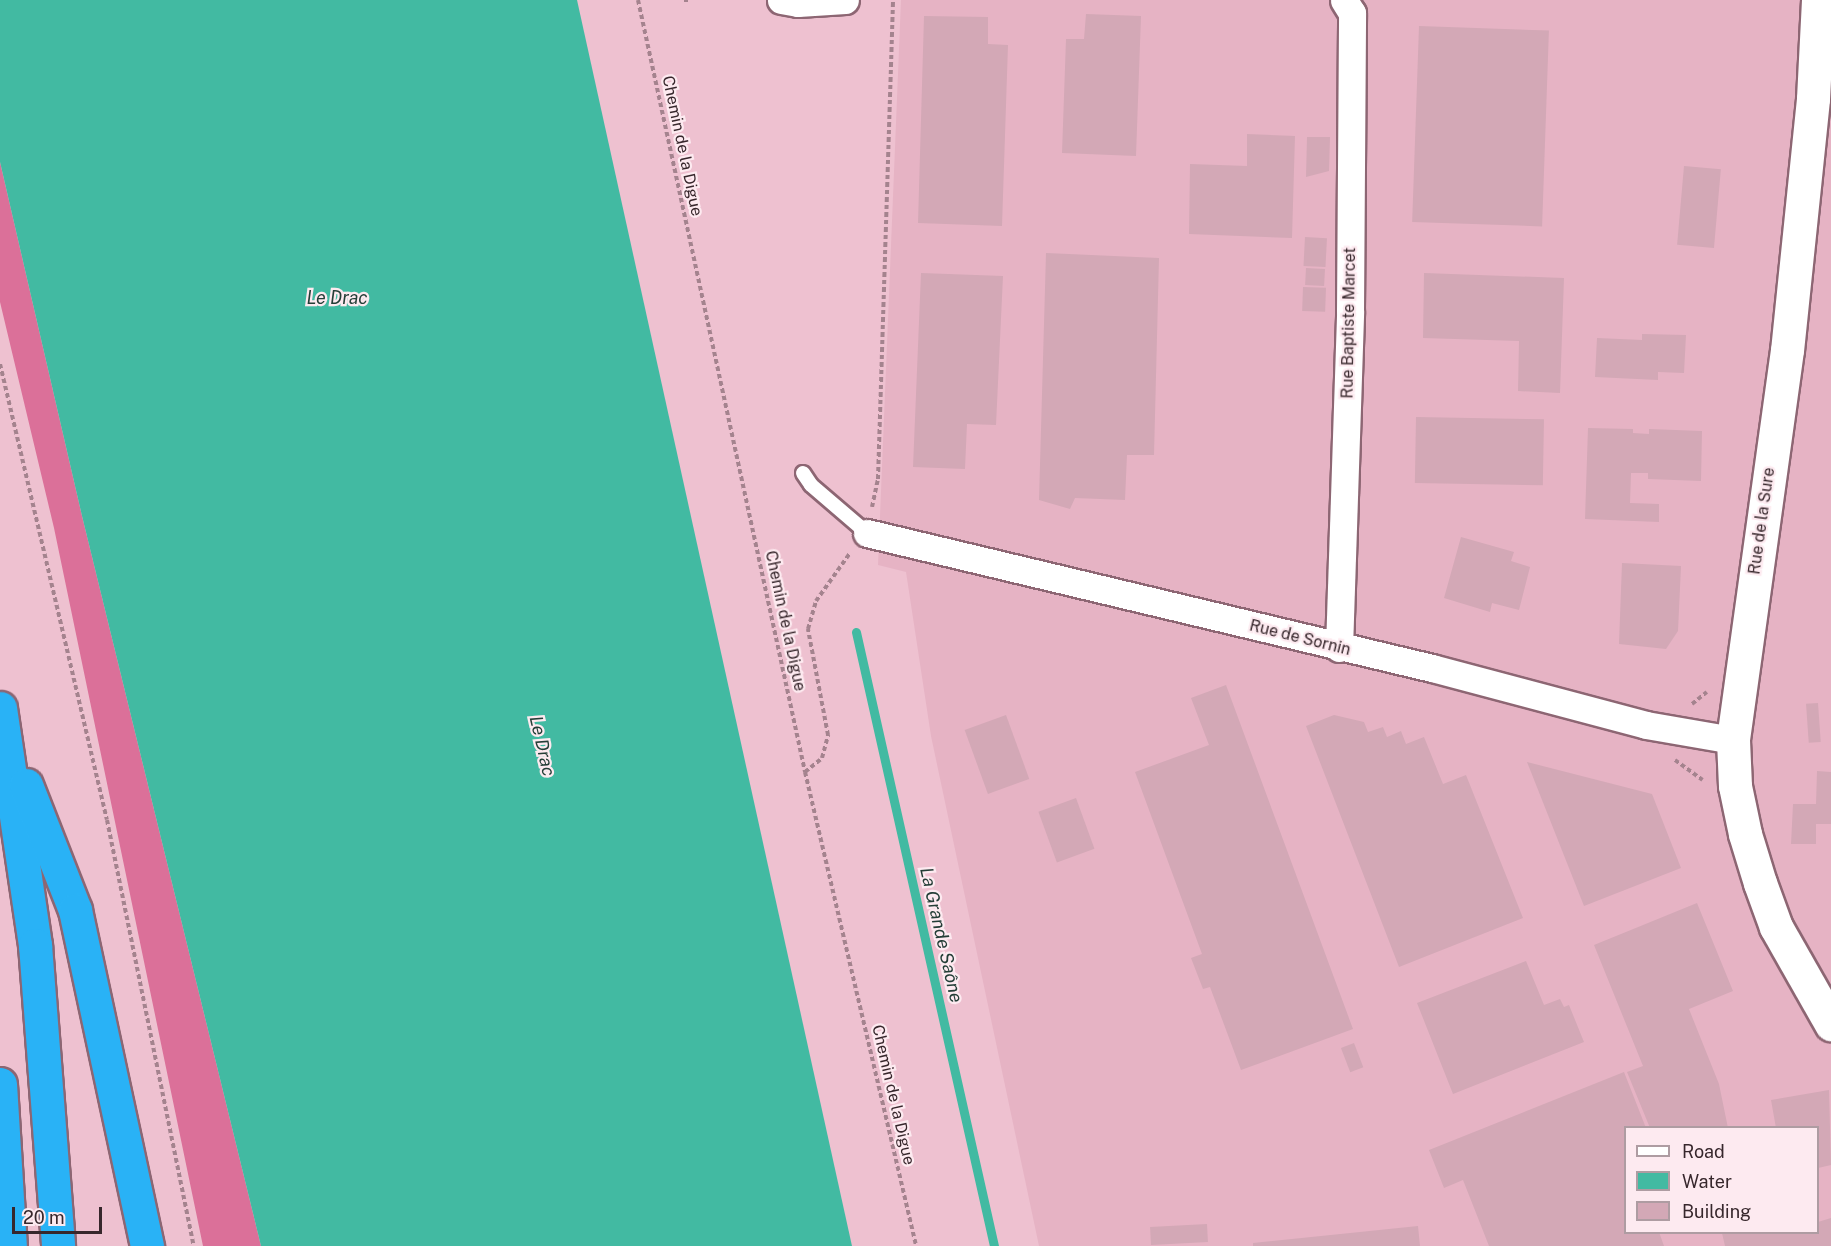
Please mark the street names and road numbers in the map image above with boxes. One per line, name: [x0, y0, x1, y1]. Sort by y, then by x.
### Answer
street label: Chemin de la Digue: [658, 74, 706, 218]
street label: Rue Baptiste Marcet: [1338, 247, 1360, 399]
street label: Rue de la Sure: [1745, 466, 1779, 576]
street label: Chemin de la Digue: [761, 549, 809, 693]
street label: Rue de Sornin: [1247, 616, 1353, 660]
street label: Chemin de la Digue: [868, 1023, 918, 1167]

